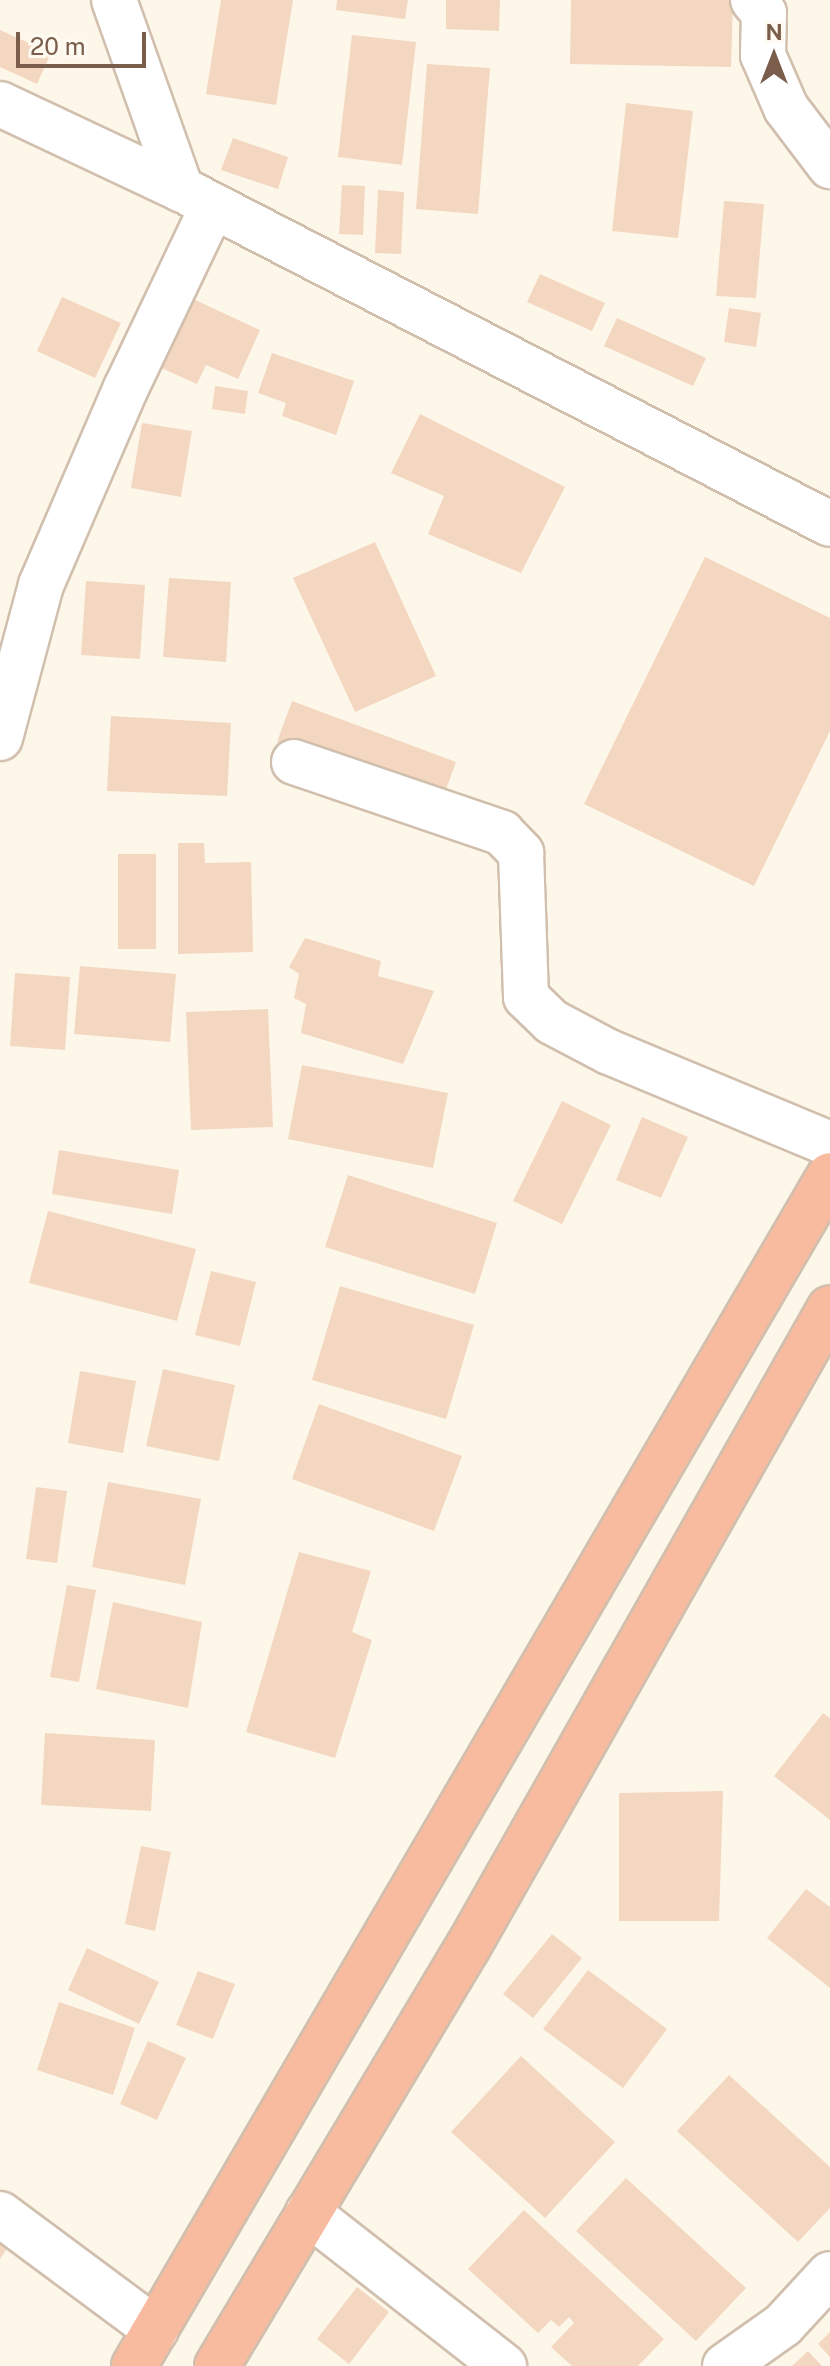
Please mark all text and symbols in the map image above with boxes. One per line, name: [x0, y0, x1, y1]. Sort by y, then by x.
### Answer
scale bar: [20, 16, 150, 66]
north arrow: [734, 16, 814, 96]
text: N: [765, 19, 783, 45]
text: 20 m: [30, 32, 86, 60]

